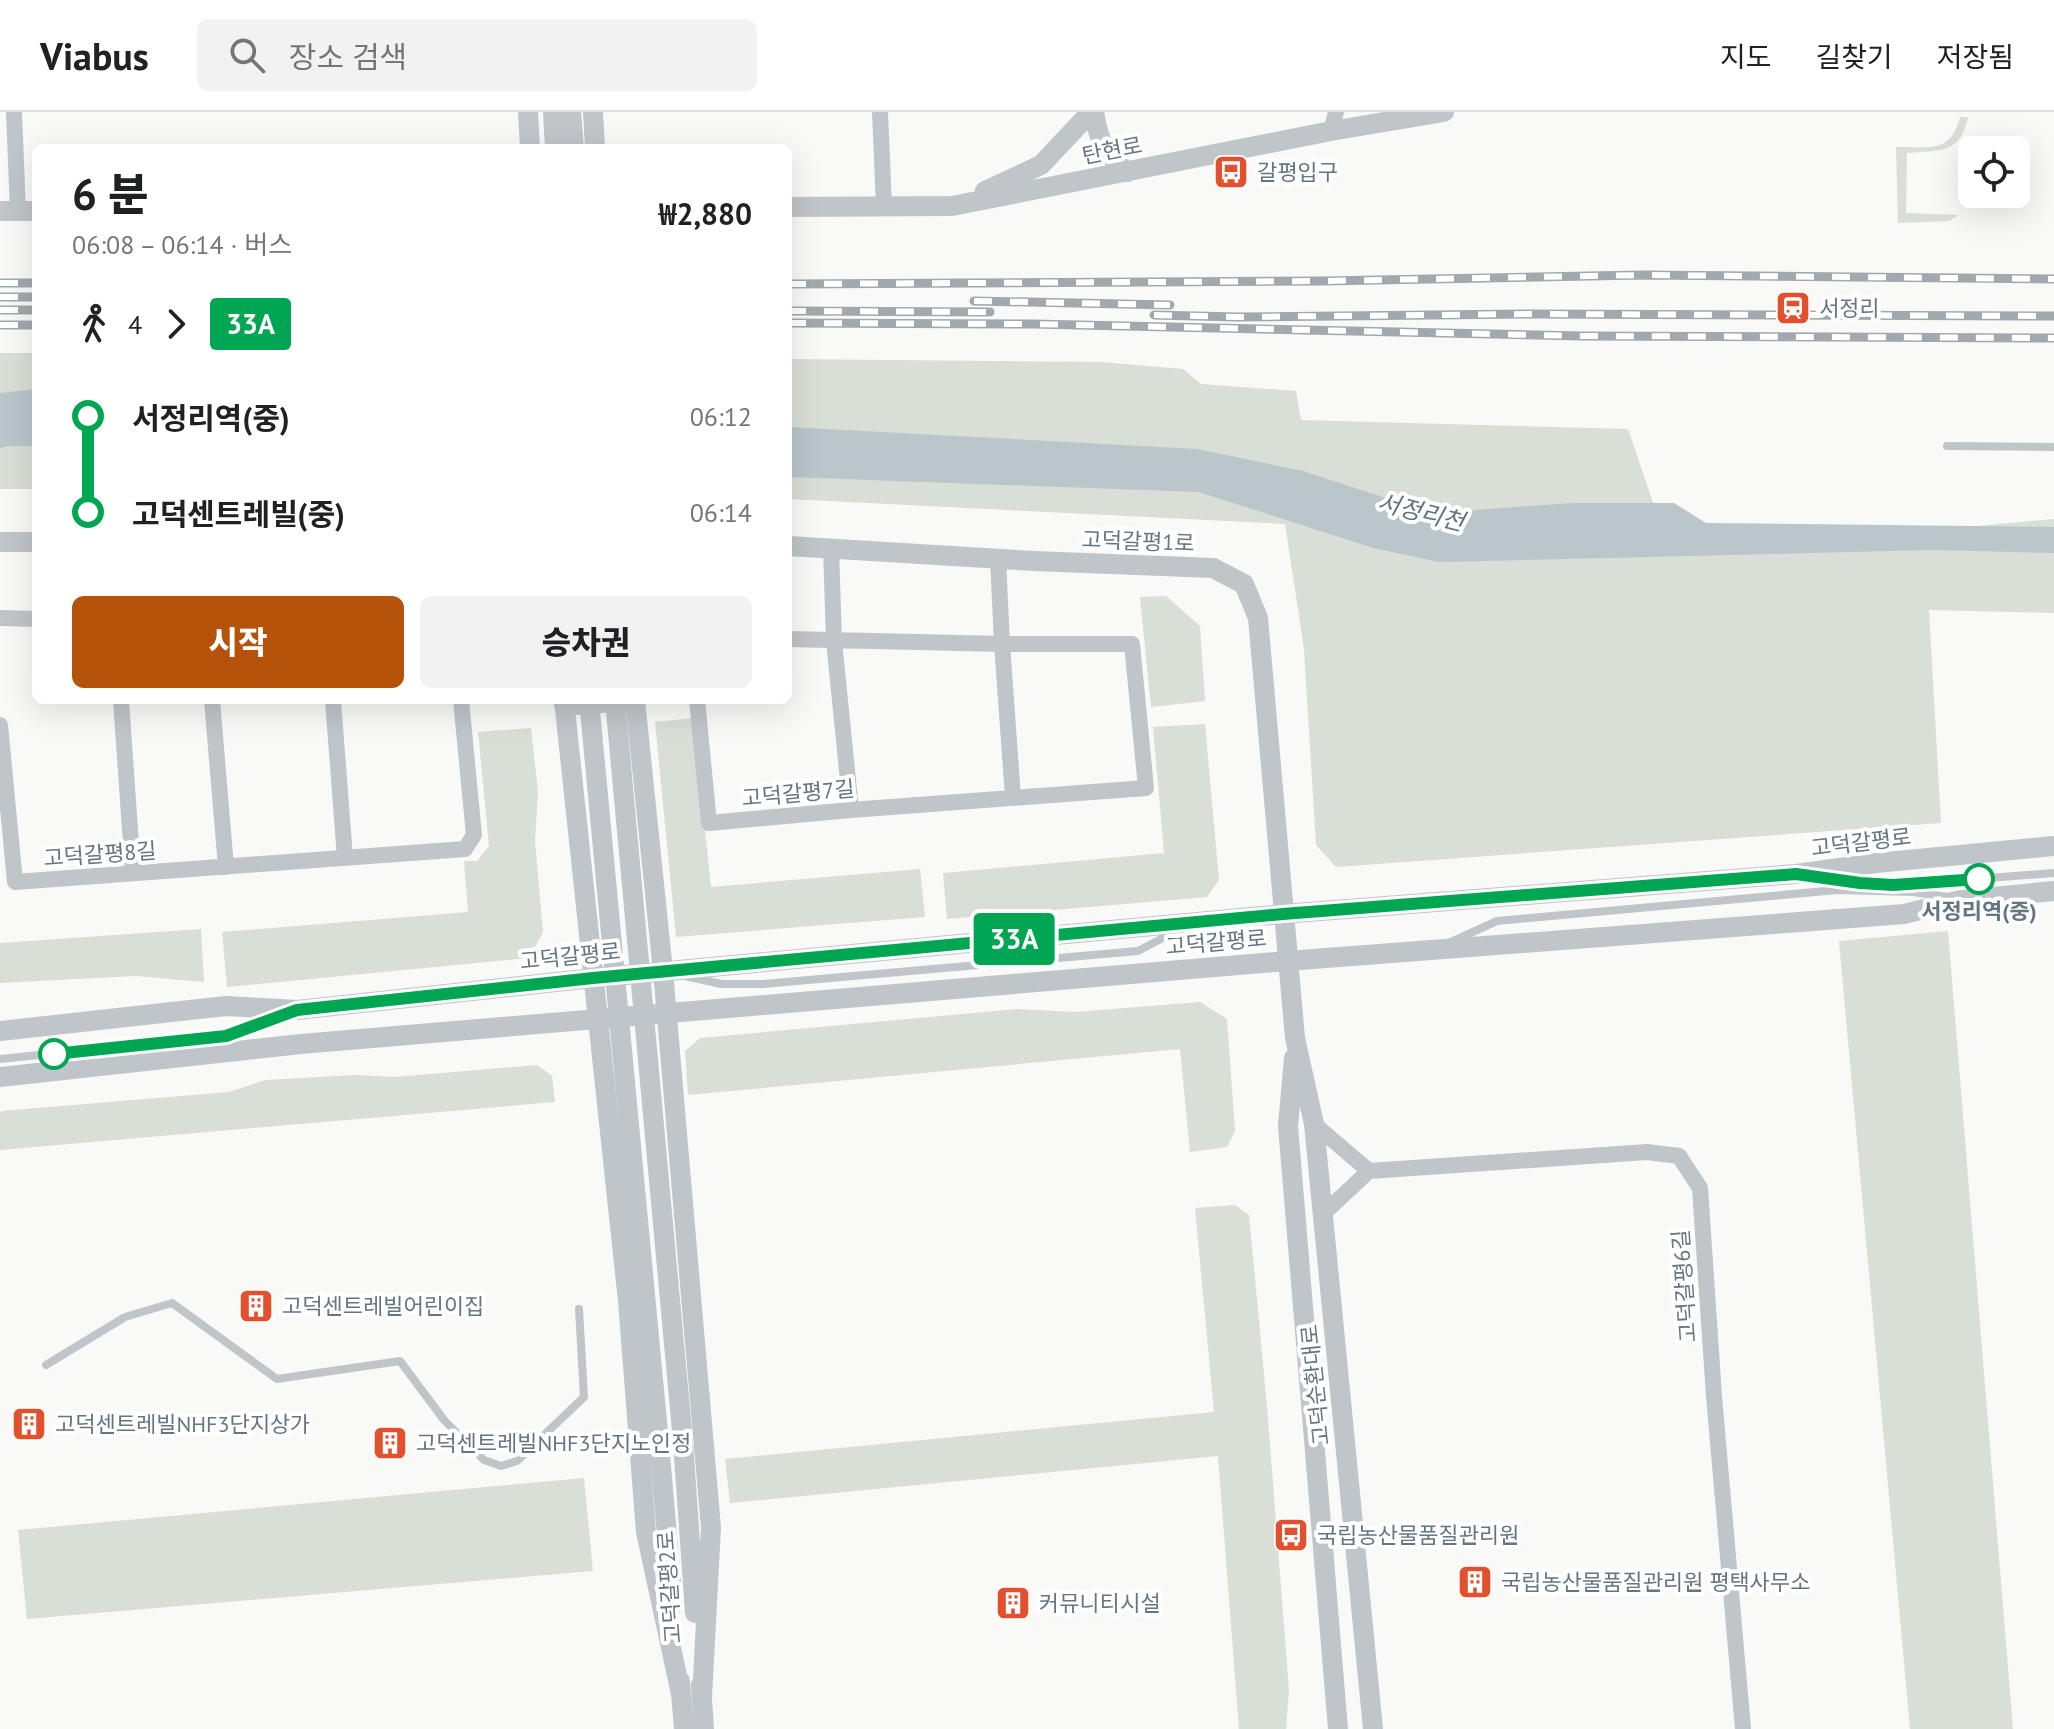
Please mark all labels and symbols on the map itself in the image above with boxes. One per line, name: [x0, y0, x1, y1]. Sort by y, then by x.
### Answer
street label: 탄현로: [1080, 130, 1144, 170]
bus stop icon: 갈평입구: [1212, 153, 1250, 191]
place label: 갈평입구: [1257, 158, 1338, 186]
station icon: 서정리: [1774, 289, 1812, 327]
place label: 서정리: [1819, 294, 1880, 322]
water label: 서정리천: [1374, 486, 1470, 538]
street label: 고덕갈평1로: [1081, 525, 1195, 557]
street label: 고덕갈평7길: [740, 774, 856, 812]
street label: 고덕갈평로: [1809, 822, 1913, 862]
street label: 고덕갈평8길: [43, 836, 157, 872]
marker: 서정리역(중): [1964, 864, 1994, 894]
place label: 서정리역(중): [1921, 897, 2037, 925]
line badge: 33A: [968, 913, 1060, 965]
street label: 고덕갈평로: [1164, 924, 1268, 960]
street label: 고덕갈평로: [518, 937, 622, 975]
unlabelled marker: [39, 1039, 69, 1069]
street label: 고덕갈평6길: [1666, 1229, 1702, 1343]
building icon: 고덕센트레빌어린이집: [237, 1287, 275, 1325]
place label: 고덕센트레빌어린이집: [282, 1292, 484, 1320]
street label: 고덕순환대로: [1295, 1323, 1335, 1447]
building icon: 고덕센트레빌NHF3단지상가: [10, 1405, 48, 1443]
place label: 고덕센트레빌NHF3단지상가: [55, 1410, 310, 1438]
building icon: 고덕센트레빌NHF3단지노인정: [371, 1424, 409, 1462]
place label: 고덕센트레빌NHF3단지노인정: [416, 1429, 692, 1457]
bus stop icon: 국립농산물품질관리원: [1272, 1516, 1310, 1554]
place label: 국립농산물품질관리원: [1317, 1521, 1519, 1549]
street label: 고덕갈평2로: [651, 1530, 687, 1644]
building icon: 국립농산물품질관리원 평택사무소: [1456, 1563, 1494, 1601]
place label: 국립농산물품질관리원 평택사무소: [1501, 1568, 1810, 1596]
building icon: 커뮤니티시설: [994, 1584, 1032, 1622]
place label: 커뮤니티시설: [1039, 1589, 1160, 1617]

